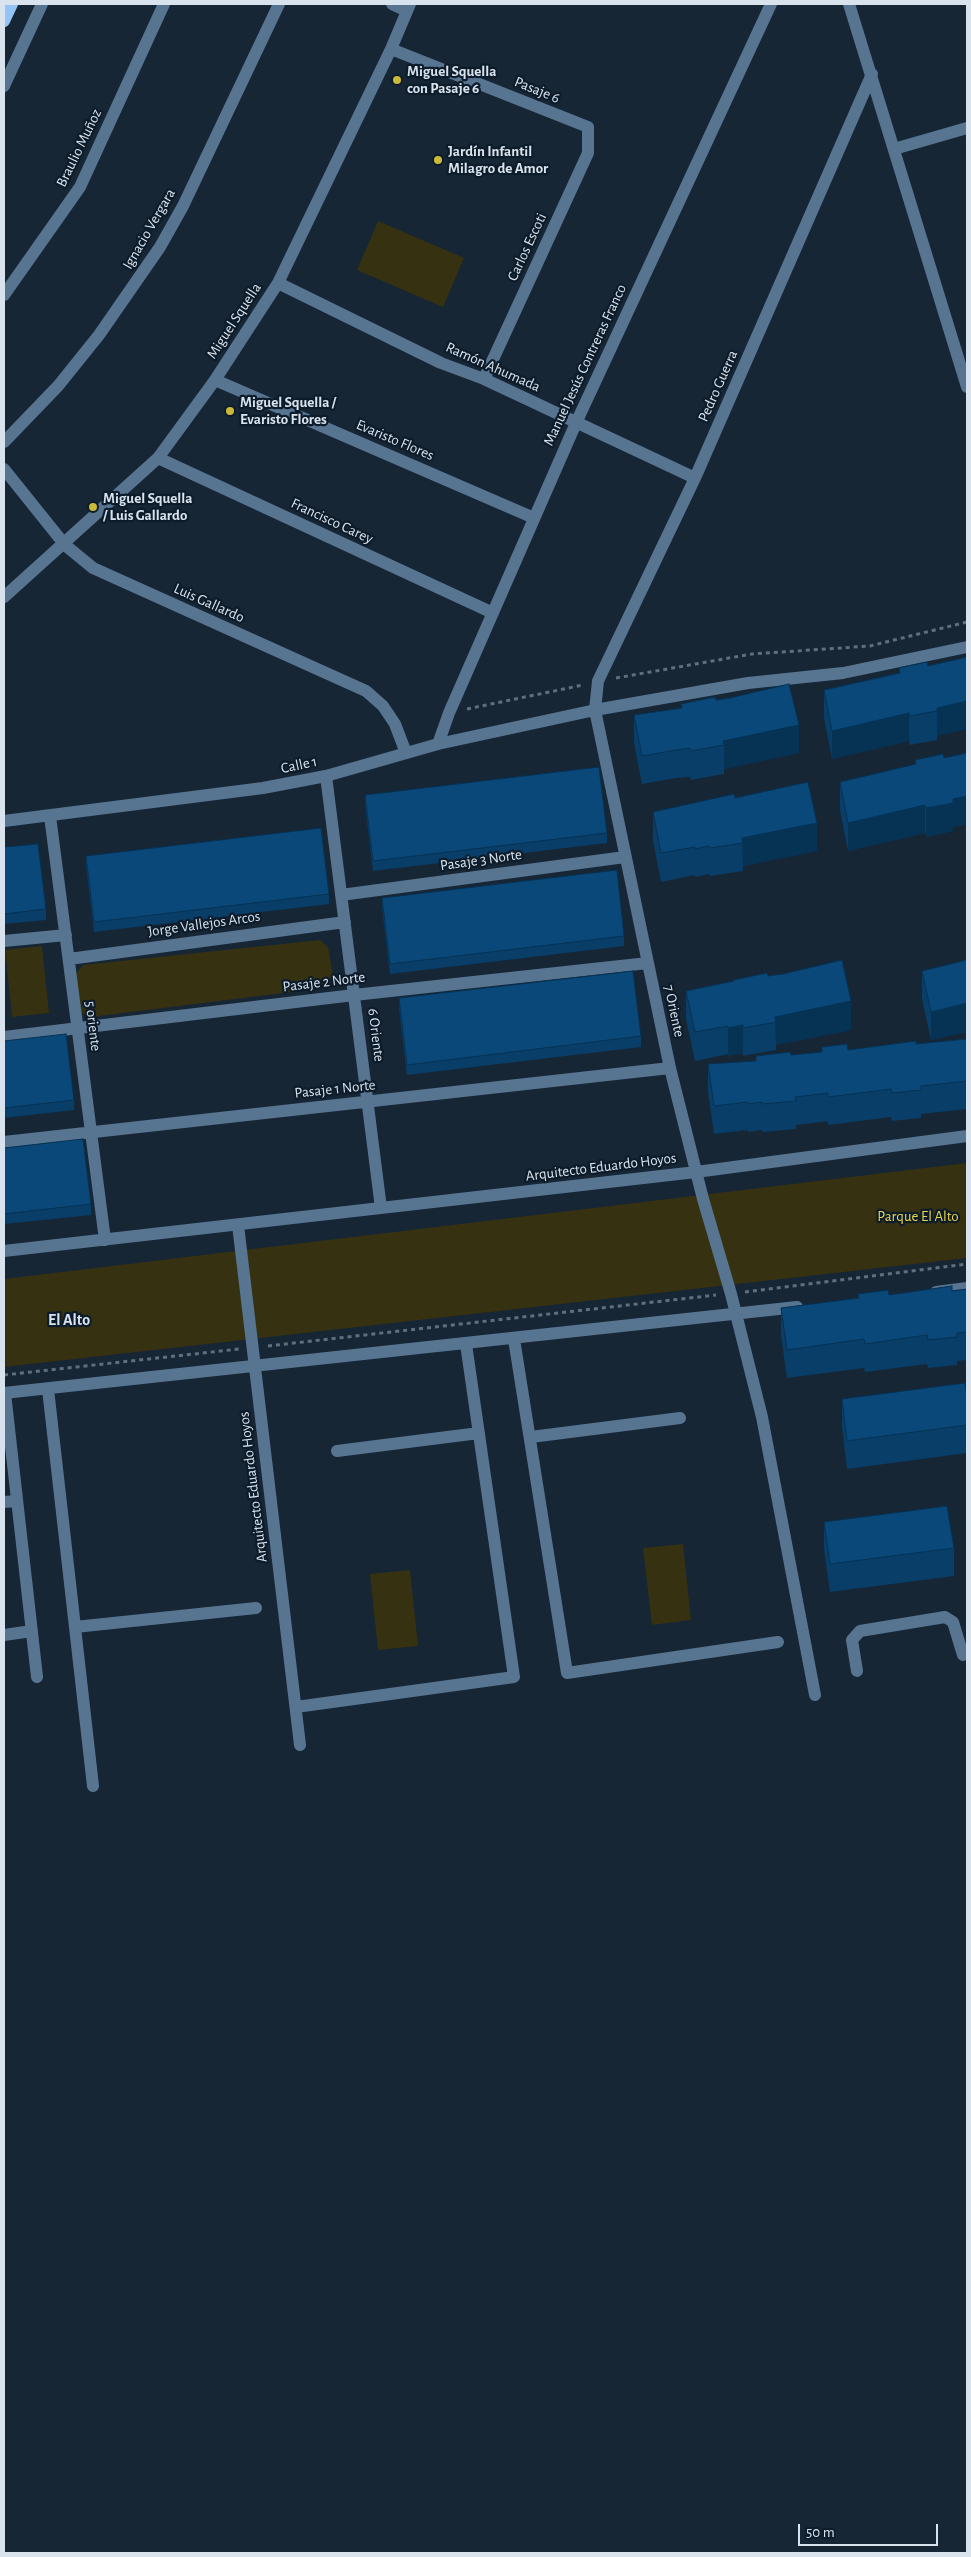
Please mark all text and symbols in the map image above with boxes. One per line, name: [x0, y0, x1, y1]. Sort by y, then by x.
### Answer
place label: Miguel Squella con Pasaje 6: [407, 62, 496, 97]
street label: Pasaje 6: [512, 73, 562, 107]
marker: Miguel Squella con Pasaje 6: [391, 74, 403, 86]
street label: Braulio Muñoz: [52, 106, 106, 190]
place label: Jardín Infantil Milagro de Amor: [448, 142, 548, 177]
marker: Jardín Infantil Milagro de Amor: [432, 154, 444, 166]
street label: Ignacio Vergara: [119, 186, 179, 272]
street label: Carlos Escoti: [503, 210, 551, 284]
street label: Miguel Squella: [203, 280, 265, 362]
street label: Manuel Jesús Contreras Franco: [540, 281, 630, 449]
street label: Ramón Ahumada: [443, 338, 543, 396]
street label: Pedro Guerra: [694, 348, 742, 424]
place label: Miguel Squella / Evaristo Flores: [240, 393, 336, 428]
marker: Miguel Squella / Evaristo Flores: [224, 405, 236, 417]
street label: Evaristo Flores: [353, 416, 437, 464]
place label: Miguel Squella / Luis Gallardo: [103, 489, 192, 524]
street label: Francisco Carey: [288, 494, 376, 548]
marker: Miguel Squella / Luis Gallardo: [87, 501, 99, 513]
street label: Luis Gallardo: [171, 579, 247, 627]
street label: Calle 1: [279, 752, 319, 778]
street label: Pasaje 3 Norte: [439, 845, 523, 875]
street label: Jorge Vallejos Arcos: [147, 907, 261, 941]
street label: Pasaje 2 Norte: [282, 968, 366, 996]
street label: 7 Oriente: [660, 983, 688, 1039]
street label: 5 oriente: [81, 1000, 105, 1052]
street label: 6 Oriente: [364, 1007, 388, 1063]
street label: Pasaje 1 Norte: [294, 1076, 376, 1102]
street label: Arquitecto Eduardo Hoyos: [525, 1149, 677, 1185]
park label: Parque El Alto: [877, 1207, 959, 1225]
district label: El Alto: [48, 1310, 90, 1330]
street label: Arquitecto Eduardo Hoyos: [235, 1411, 271, 1563]
scale bar: [801, 2514, 941, 2546]
text: 50 m: [806, 2525, 835, 2540]

